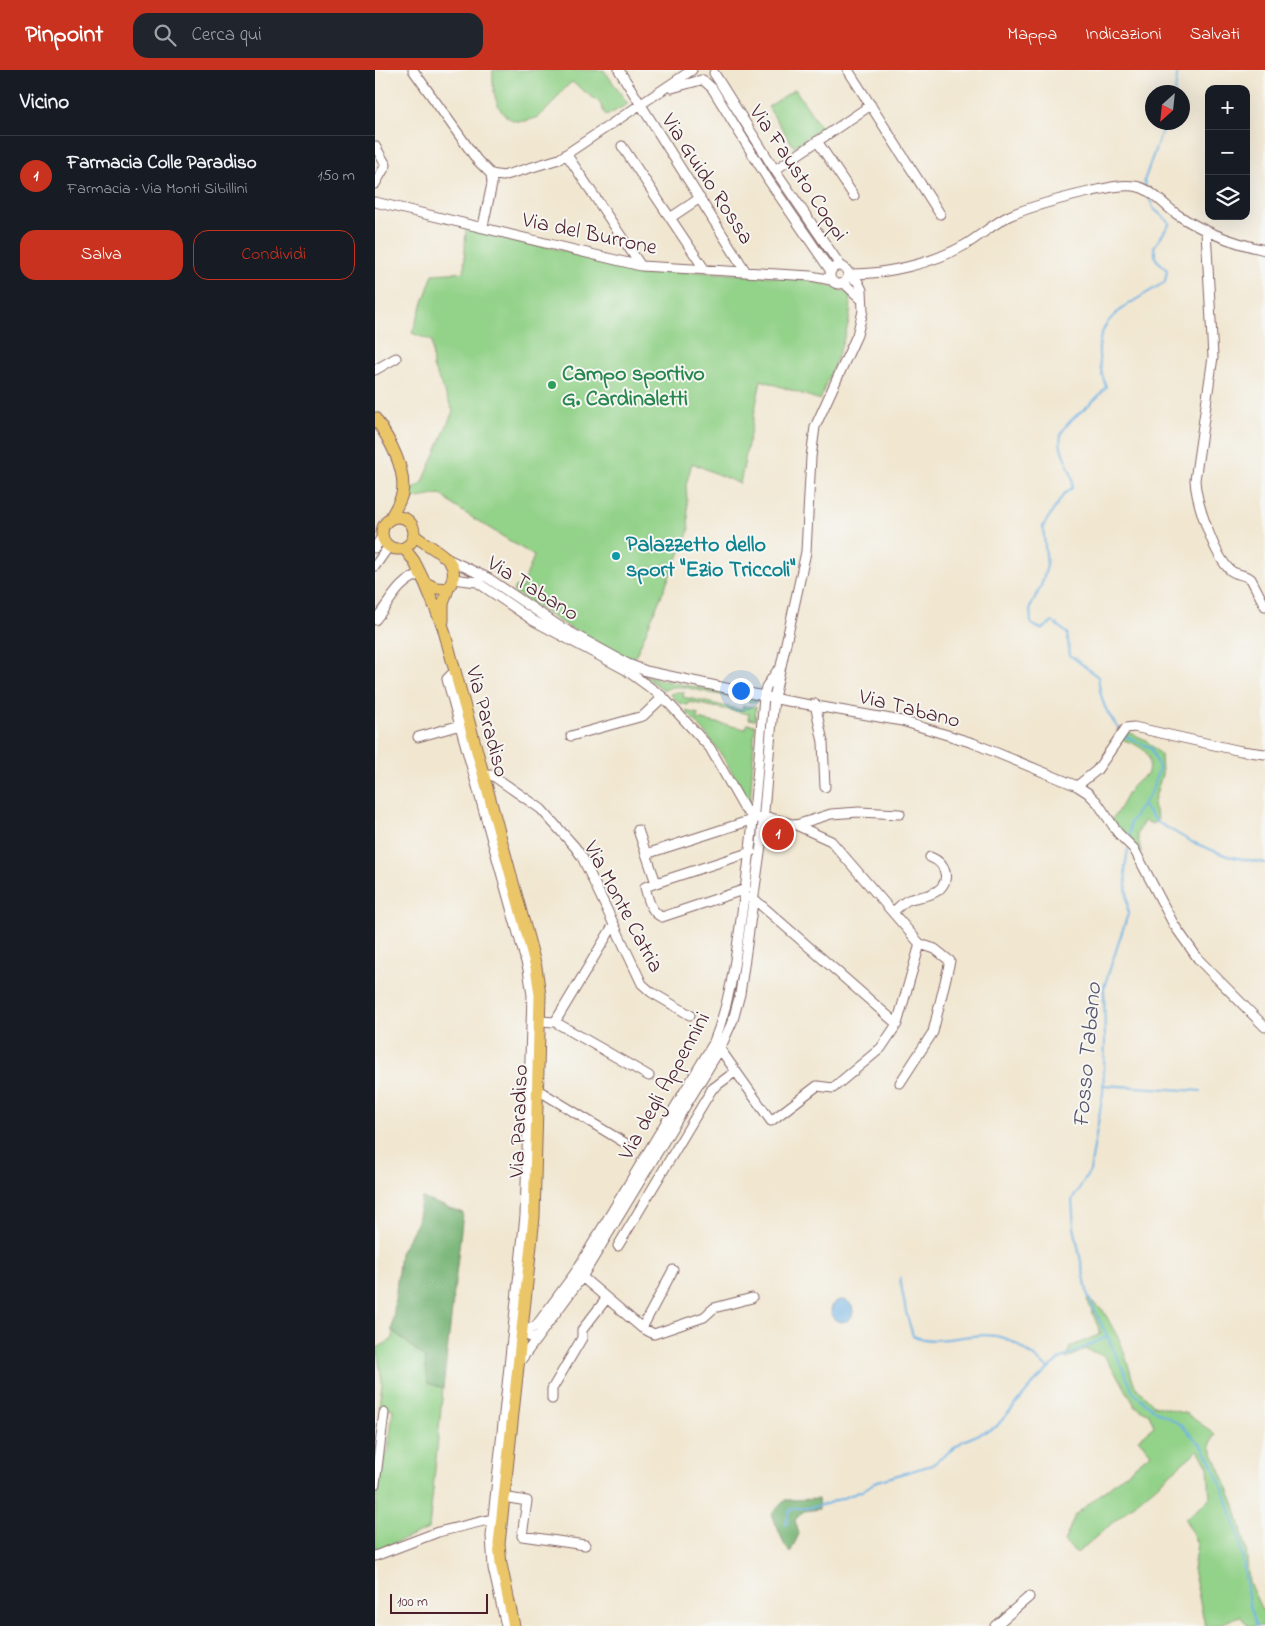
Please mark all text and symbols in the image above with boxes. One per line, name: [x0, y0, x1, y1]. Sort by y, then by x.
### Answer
search box: [133, 13, 483, 58]
text: Pinpoint: [25, 18, 103, 53]
icon: search: [151, 21, 179, 49]
text: Cerca qui: [191, 22, 262, 49]
text: Mappa: [1007, 22, 1057, 48]
text: Indicazioni: [1085, 22, 1162, 48]
text: Salvati: [1190, 22, 1240, 48]
north arrow: [1145, 85, 1190, 130]
map controls: [1205, 85, 1250, 220]
button: +: [1205, 85, 1250, 130]
text: Vicino: [20, 88, 69, 118]
street label: Via Fausto Coppi: [739, 98, 855, 248]
street label: Via Guido Rossa: [652, 107, 761, 251]
button: −: [1205, 130, 1250, 175]
text: Farmacia Colle Paradiso: [67, 150, 257, 177]
text: 1: [33, 164, 39, 188]
text: 150 m: [317, 164, 355, 188]
button: layers: [1205, 175, 1250, 220]
text: Farmacia · Via Monti Sibillini: [67, 177, 248, 201]
street label: Via del Burrone: [518, 205, 660, 265]
button: Salva: [20, 230, 183, 280]
button: Condividi: [193, 230, 355, 280]
place label: Campo sportivo G. Cardinaletti: [562, 359, 705, 416]
marker: Campo sportivo G. Cardinaletti: [546, 379, 558, 391]
place label: Palazzetto dello sport "Ezio Triccoli": [626, 530, 795, 587]
street label: Via Tabano: [479, 548, 585, 630]
marker: Palazzetto dello sport "Ezio Triccoli": [610, 550, 622, 562]
street label: Via Paradiso: [456, 662, 516, 781]
your location: [728, 678, 754, 704]
street label: Via Tabano: [854, 682, 963, 738]
pin: 1: [762, 815, 794, 853]
street label: Via Monte Catria: [574, 835, 671, 979]
water label: Fosso Tabano: [1065, 980, 1112, 1129]
street label: Via degli Appennini: [611, 1007, 720, 1168]
street label: Via Paradiso: [502, 1064, 538, 1180]
scale bar: [390, 1591, 487, 1614]
text: 100 m: [397, 1592, 428, 1613]

